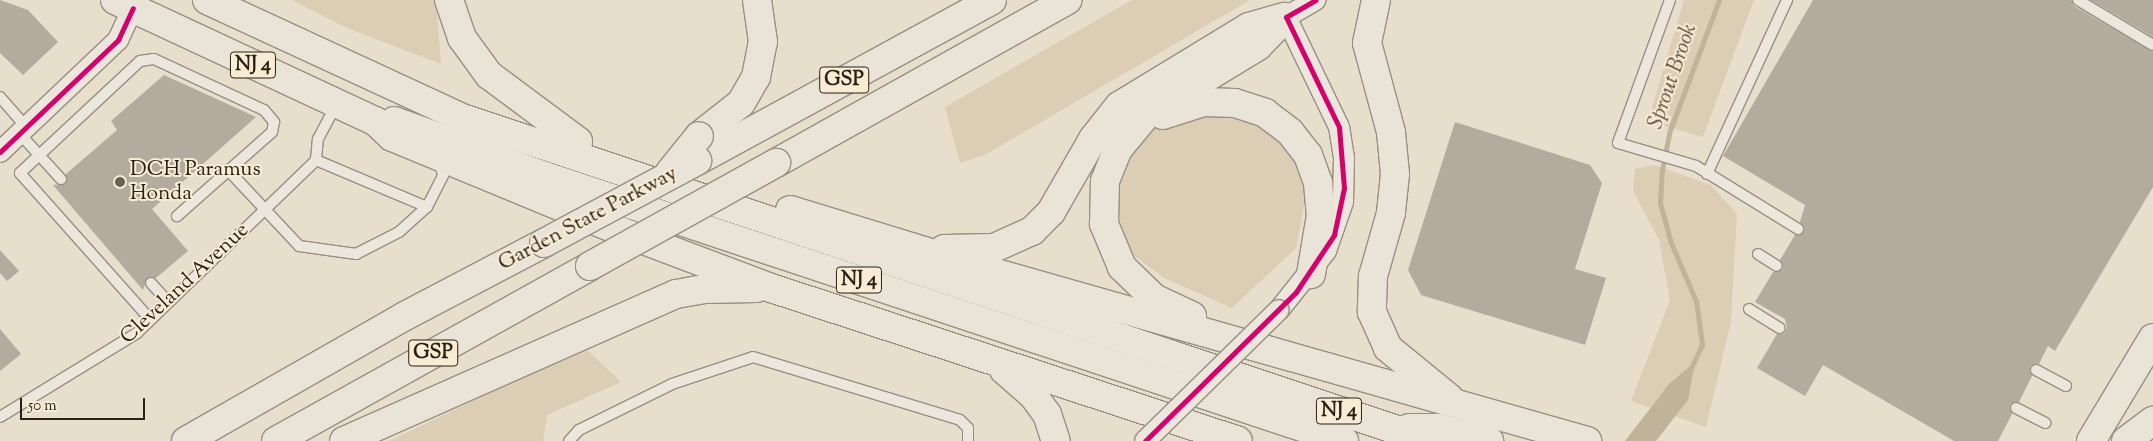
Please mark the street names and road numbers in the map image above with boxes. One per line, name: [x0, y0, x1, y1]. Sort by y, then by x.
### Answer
road number: NJ 4: [229, 48, 277, 82]
road number: GSP: [819, 62, 869, 98]
street label: Garden State Parkway: [494, 161, 682, 277]
street label: Cleveland Avenue: [116, 218, 254, 350]
road number: NJ 4: [835, 262, 883, 298]
road number: GSP: [408, 336, 458, 370]
road number: NJ 4: [1315, 394, 1363, 428]

